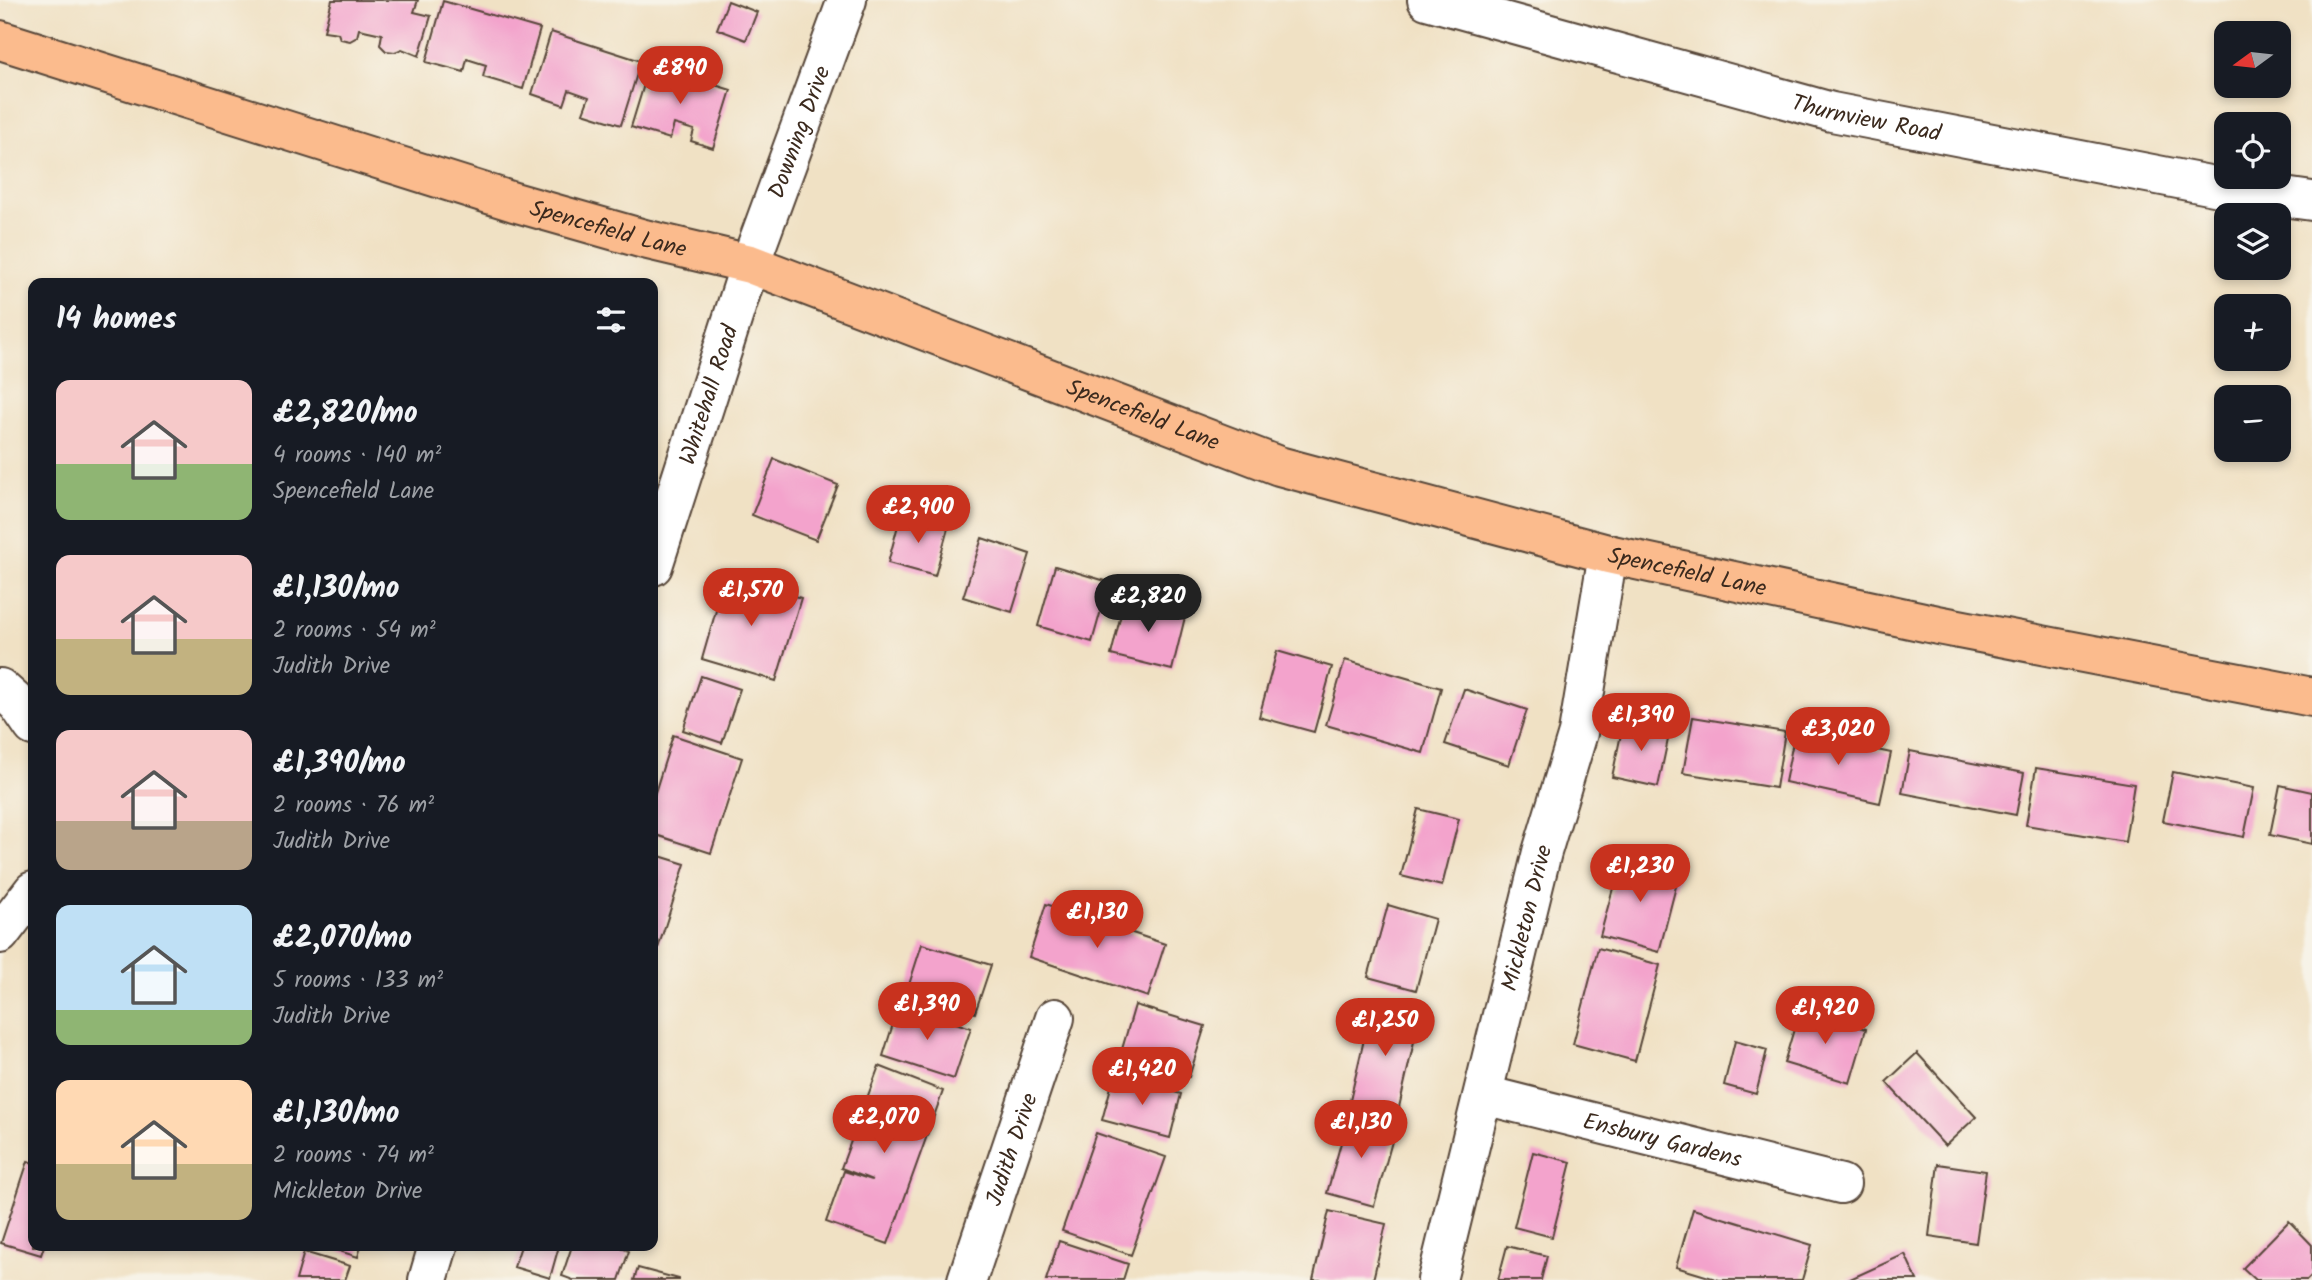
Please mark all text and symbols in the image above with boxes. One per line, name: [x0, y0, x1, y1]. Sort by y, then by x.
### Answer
north arrow: [2214, 21, 2291, 98]
map controls: [2214, 21, 2291, 462]
pin: £890: [639, 46, 721, 106]
text: £890: [653, 51, 707, 87]
street label: Downing Drive: [760, 61, 841, 204]
street label: Thurnview Road: [1787, 86, 1944, 153]
button: locate: [2214, 112, 2291, 189]
street label: Spencefield Lane: [525, 191, 690, 268]
button: layers: [2214, 203, 2291, 280]
button: +: [2214, 294, 2291, 371]
text: 14 homes: [56, 296, 177, 344]
icon: filters: [592, 301, 630, 339]
street label: Whitehall Road: [671, 320, 749, 470]
street label: Spencefield Lane: [1061, 370, 1224, 462]
button: −: [2214, 385, 2291, 462]
text: £2,820/mo: [273, 390, 418, 438]
icon: home: [112, 408, 196, 492]
text: 4 rooms · 140 m²: [273, 438, 441, 474]
text: Spencefield Lane: [273, 474, 434, 510]
pin: £2,900: [861, 486, 975, 545]
text: £2,900: [882, 490, 954, 526]
street label: Spencefield Lane: [1604, 538, 1770, 608]
text: £1,130/mo: [273, 565, 399, 613]
pin: £1,570: [694, 568, 808, 628]
text: £1,570: [719, 573, 783, 609]
pin: £2,820: [1091, 574, 1205, 634]
text: £2,820: [1110, 579, 1186, 615]
icon: home: [112, 583, 196, 667]
text: 2 rooms · 54 m²: [273, 613, 436, 649]
text: Judith Drive: [273, 649, 390, 685]
pin: £1,390: [1584, 694, 1698, 753]
text: £1,390: [1608, 698, 1674, 734]
pin: £3,020: [1781, 708, 1895, 767]
text: £3,020: [1802, 712, 1874, 748]
text: £1,390/mo: [273, 740, 406, 788]
icon: home: [112, 758, 196, 842]
text: 2 rooms · 76 m²: [273, 788, 434, 824]
text: Judith Drive: [273, 824, 390, 860]
street label: Mickleton Drive: [1493, 841, 1563, 995]
pin: £1,230: [1583, 844, 1697, 904]
text: £1,230: [1606, 849, 1674, 885]
pin: £1,130: [1040, 890, 1154, 950]
text: £1,130: [1066, 895, 1128, 931]
text: £2,070/mo: [273, 915, 412, 963]
icon: home: [112, 933, 196, 1017]
text: 5 rooms · 133 m²: [273, 963, 443, 999]
pin: £1,390: [870, 982, 984, 1042]
pin: £1,920: [1768, 986, 1882, 1046]
text: £1,390: [894, 987, 960, 1023]
text: £1,920: [1792, 991, 1858, 1027]
pin: £1,250: [1328, 998, 1442, 1058]
text: Judith Drive: [273, 999, 390, 1035]
text: £1,250: [1352, 1003, 1418, 1039]
pin: £1,420: [1085, 1048, 1199, 1107]
text: £1,420: [1108, 1052, 1176, 1088]
street label: Judith Drive: [977, 1088, 1049, 1211]
text: £1,130/mo: [273, 1090, 399, 1138]
pin: £2,070: [827, 1096, 941, 1155]
text: £2,070: [849, 1100, 919, 1136]
pin: £1,130: [1304, 1100, 1418, 1160]
street label: Ensbury Gardens: [1579, 1104, 1746, 1179]
text: £1,130: [1330, 1105, 1392, 1141]
icon: home: [112, 1108, 196, 1192]
text: 2 rooms · 74 m²: [273, 1138, 434, 1174]
text: Mickleton Drive: [273, 1174, 422, 1210]

